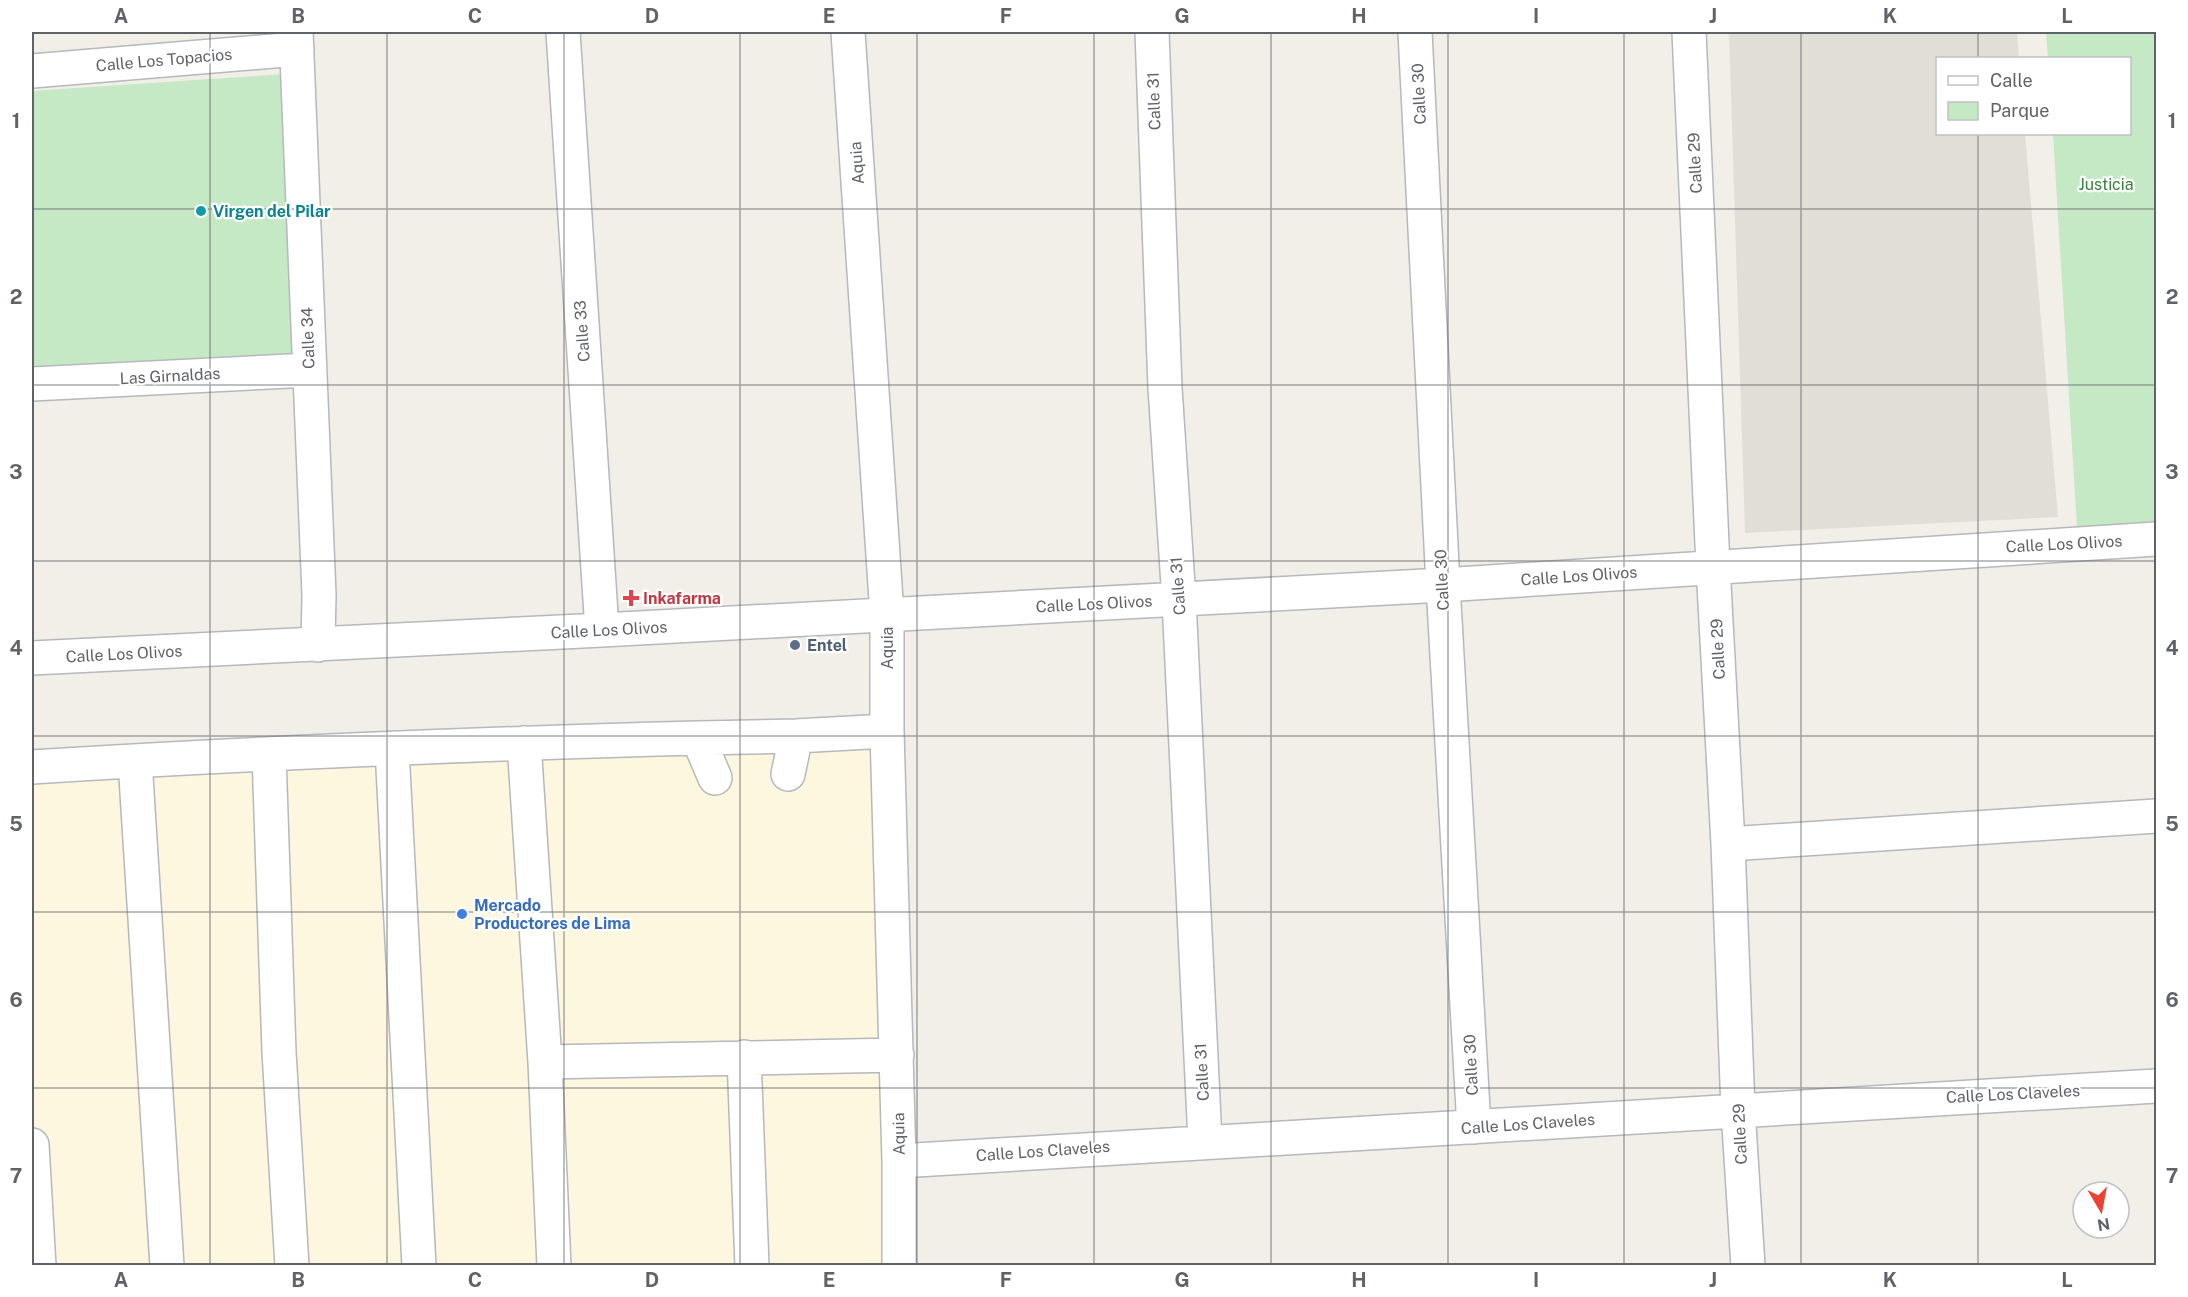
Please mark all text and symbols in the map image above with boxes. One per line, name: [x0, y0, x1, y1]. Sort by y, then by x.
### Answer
text: A: [114, 4, 128, 28]
text: B: [291, 4, 305, 28]
text: C: [468, 4, 482, 28]
text: D: [645, 4, 659, 28]
text: E: [823, 4, 835, 28]
text: F: [1000, 4, 1012, 28]
text: G: [1174, 4, 1190, 28]
text: H: [1351, 4, 1367, 28]
text: I: [1533, 4, 1539, 28]
text: J: [1709, 4, 1717, 28]
text: K: [1883, 4, 1897, 28]
text: L: [2061, 4, 2073, 28]
street label: Calle Los Topacios: [95, 45, 233, 75]
legend: [1936, 57, 2131, 135]
street label: Calle 30: [1408, 63, 1430, 125]
text: Calle: [1990, 70, 2033, 91]
street label: Calle 31: [1143, 72, 1165, 130]
text: Parque: [1990, 100, 2050, 121]
text: 1: [12, 109, 20, 133]
text: 1: [2168, 109, 2176, 133]
street label: Calle 29: [1684, 132, 1706, 194]
street label: Aquia: [846, 141, 868, 185]
park label: Justicia: [2079, 175, 2134, 194]
place label: Virgen del Pilar: [213, 202, 331, 221]
marker: Virgen del Pilar: [194, 204, 208, 218]
text: 2: [10, 285, 22, 309]
text: 2: [2166, 285, 2178, 309]
street label: Calle 33: [570, 300, 594, 362]
street label: Calle 34: [297, 307, 319, 369]
street label: Las Girnaldas: [119, 364, 221, 388]
text: 3: [9, 460, 23, 484]
text: 3: [2165, 460, 2179, 484]
street label: Calle Los Olivos: [2005, 531, 2123, 557]
street label: Calle 30: [1431, 549, 1453, 611]
street label: Calle 31: [1166, 556, 1190, 616]
street label: Calle Los Olivos: [1520, 562, 1638, 590]
place label: Inkafarma: [643, 589, 721, 608]
marker: Inkafarma: [624, 591, 638, 605]
street label: Calle Los Olivos: [1035, 591, 1153, 617]
street label: Calle Los Olivos: [550, 617, 668, 643]
street label: Calle 29: [1707, 618, 1729, 680]
street label: Aquia: [878, 627, 897, 669]
text: 4: [9, 636, 23, 660]
place label: Entel: [807, 636, 847, 655]
text: 4: [2165, 636, 2179, 660]
marker: Entel: [788, 638, 802, 652]
street label: Calle Los Olivos: [65, 641, 183, 667]
text: 5: [9, 812, 23, 836]
text: 5: [2165, 812, 2179, 836]
place label: Mercado Productores de Lima: [474, 896, 631, 933]
marker: Mercado Productores de Lima: [455, 907, 469, 921]
text: 6: [9, 988, 23, 1012]
text: 6: [2165, 988, 2179, 1012]
street label: Calle 30: [1460, 1034, 1482, 1096]
street label: Calle 31: [1191, 1042, 1213, 1102]
street label: Calle Los Claveles: [1945, 1081, 2081, 1107]
street label: Calle 29: [1729, 1103, 1751, 1165]
street label: Calle Los Claveles: [1460, 1110, 1596, 1138]
street label: Aquia: [889, 1112, 909, 1156]
street label: Calle Los Claveles: [975, 1137, 1111, 1165]
text: 7: [10, 1164, 22, 1188]
text: 7: [2166, 1164, 2178, 1188]
north arrow: [2071, 1180, 2131, 1240]
text: N: [2096, 1214, 2111, 1235]
text: A: [114, 1268, 128, 1292]
text: B: [291, 1268, 305, 1292]
text: C: [468, 1268, 482, 1292]
text: D: [645, 1268, 659, 1292]
text: E: [823, 1268, 835, 1292]
text: F: [1000, 1268, 1012, 1292]
text: G: [1174, 1268, 1190, 1292]
text: H: [1351, 1268, 1367, 1292]
text: I: [1533, 1268, 1539, 1292]
text: J: [1709, 1268, 1717, 1292]
text: K: [1883, 1268, 1897, 1292]
text: L: [2061, 1268, 2073, 1292]

